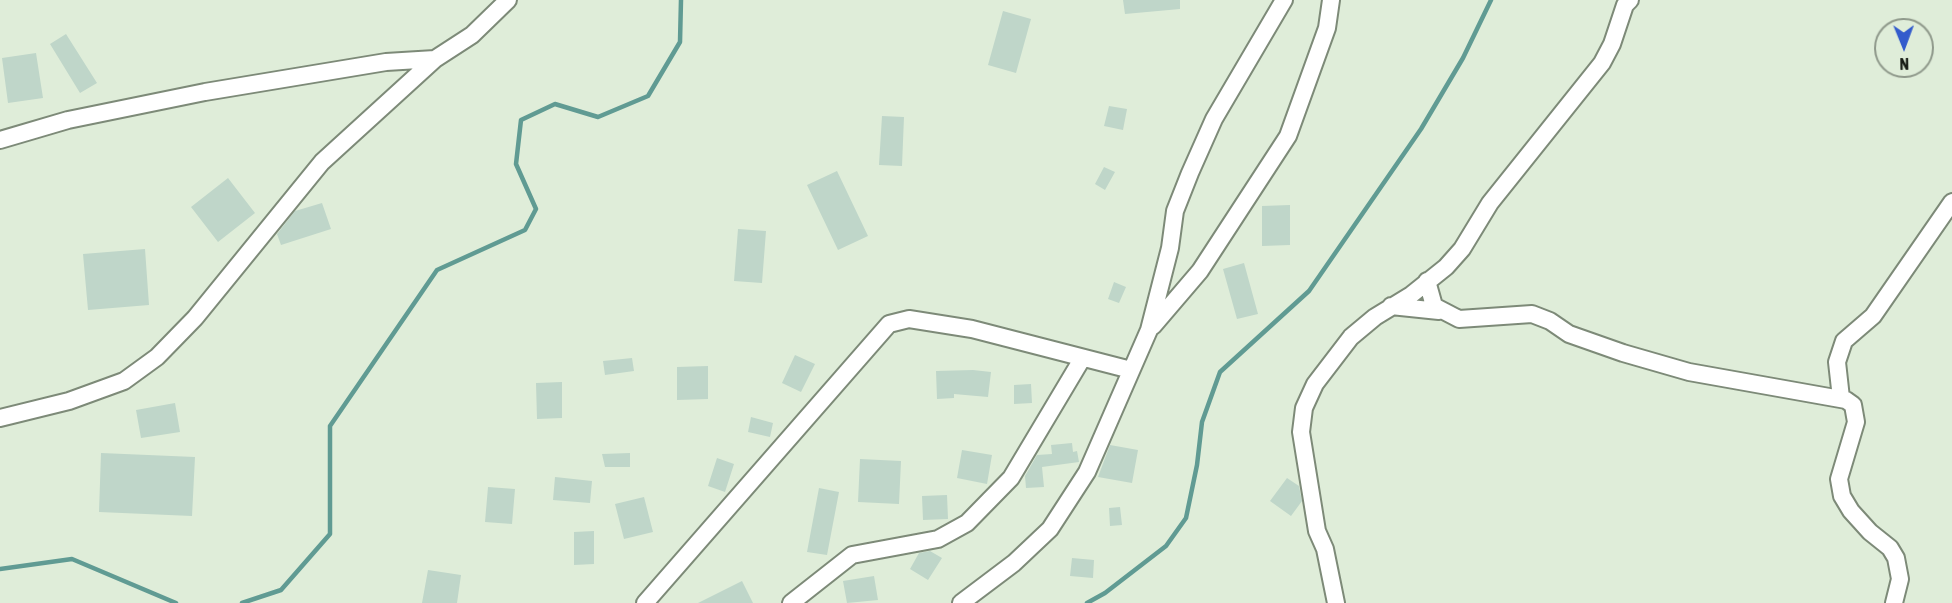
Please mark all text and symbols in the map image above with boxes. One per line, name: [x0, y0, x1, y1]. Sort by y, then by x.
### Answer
north arrow: [1874, 18, 1934, 78]
text: N: [1899, 55, 1909, 73]

